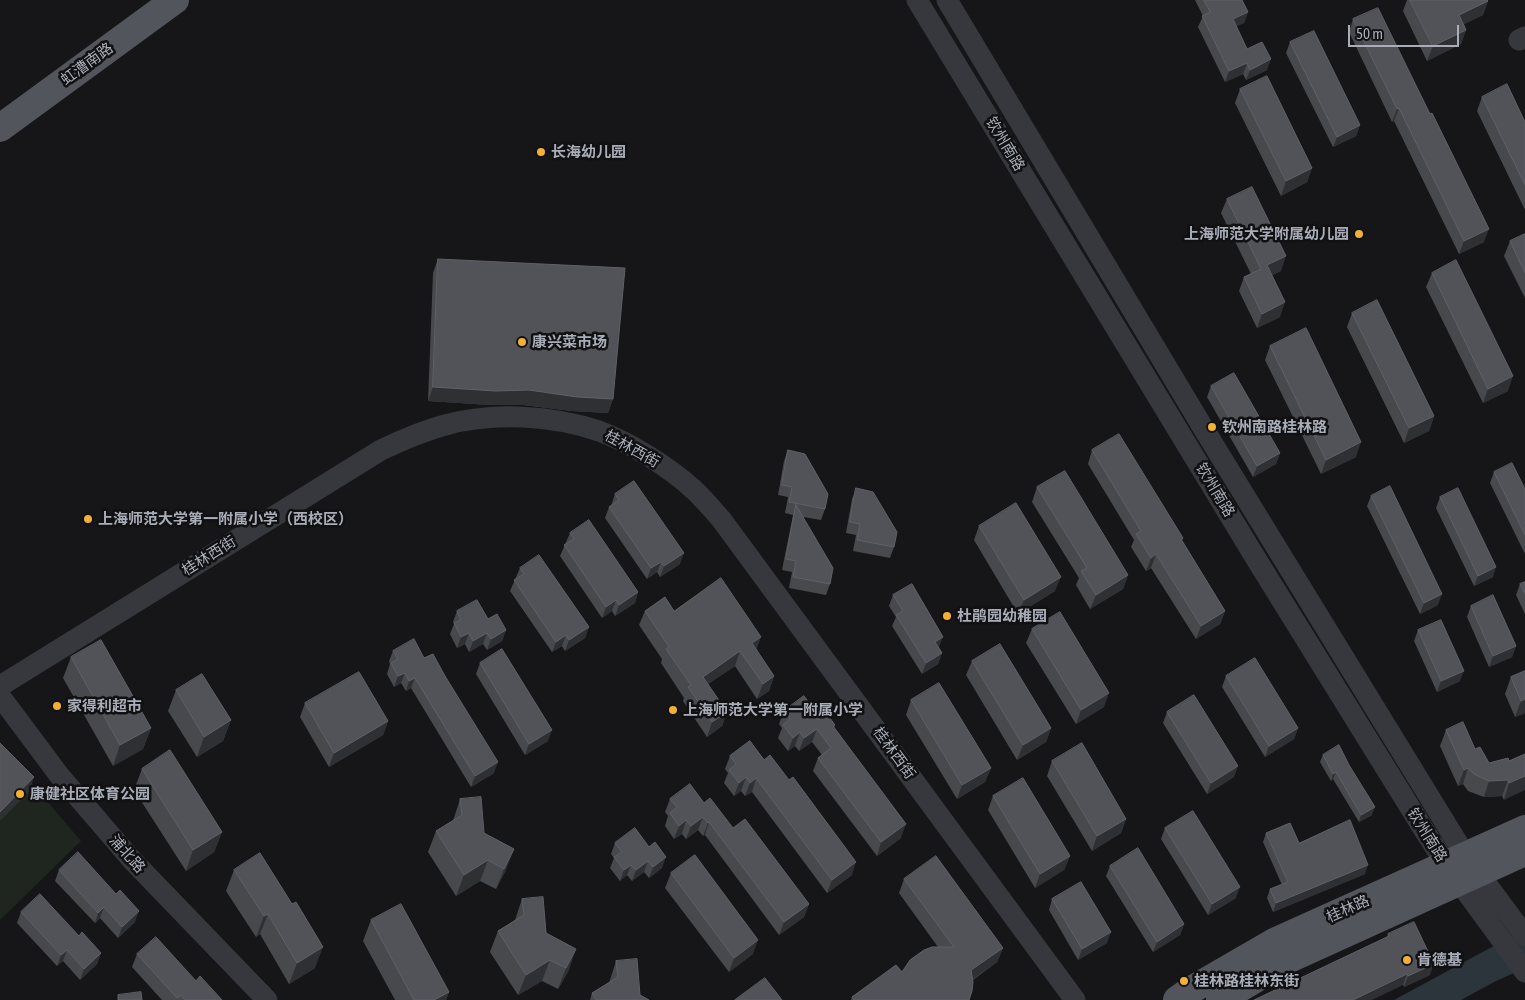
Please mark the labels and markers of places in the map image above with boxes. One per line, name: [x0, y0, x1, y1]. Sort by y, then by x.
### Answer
place label: 长海幼儿园: [551, 143, 626, 161]
marker: 长海幼儿园: [535, 146, 547, 158]
place label: 上海师范大学附属幼儿园: [1184, 225, 1349, 243]
marker: 上海师范大学附属幼儿园: [1353, 228, 1365, 240]
place label: 康兴菜市场: [532, 333, 607, 351]
marker: 康兴菜市场: [516, 336, 528, 348]
place label: 钦州南路桂林路: [1222, 418, 1327, 436]
marker: 钦州南路桂林路: [1206, 421, 1218, 433]
place label: 上海师范大学第一附属小学（西校区）: [98, 510, 353, 528]
marker: 上海师范大学第一附属小学（西校区）: [82, 513, 94, 525]
place label: 杜鹃园幼稚园: [957, 607, 1047, 625]
marker: 杜鹃园幼稚园: [941, 610, 953, 622]
place label: 家得利超市: [67, 697, 142, 715]
marker: 家得利超市: [51, 700, 63, 712]
place label: 上海师范大学第一附属小学: [683, 701, 863, 719]
marker: 上海师范大学第一附属小学: [667, 704, 679, 716]
place label: 康健社区体育公园: [30, 785, 150, 803]
marker: 康健社区体育公园: [14, 788, 26, 800]
place label: 肯德基: [1417, 951, 1462, 969]
marker: 肯德基: [1401, 954, 1413, 966]
place label: 桂林路桂林东街: [1194, 972, 1299, 990]
marker: 桂林路桂林东街: [1178, 975, 1190, 987]

